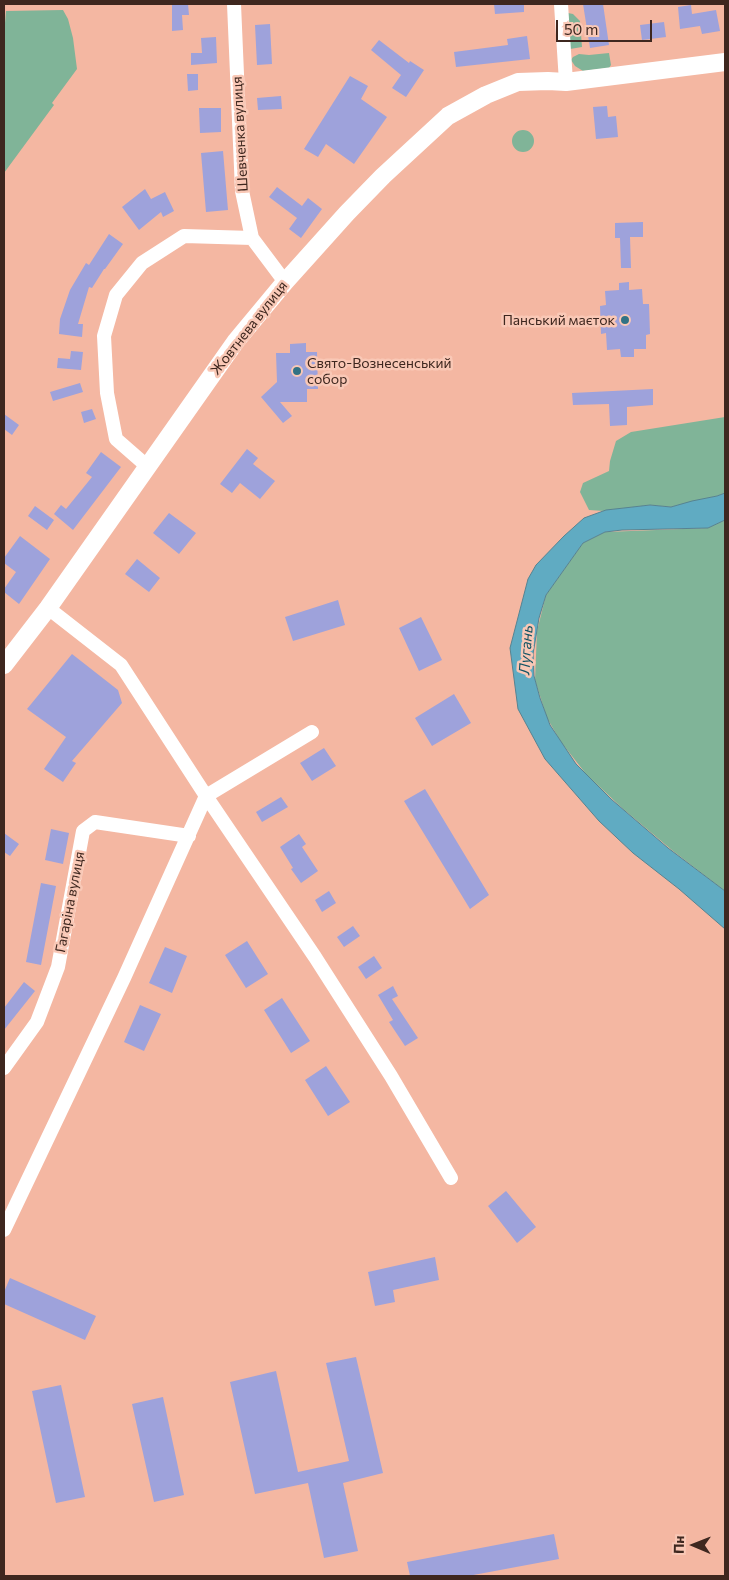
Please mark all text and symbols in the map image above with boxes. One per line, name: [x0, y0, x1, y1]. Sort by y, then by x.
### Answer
scale bar: [559, 10, 655, 42]
text: 50 m: [564, 20, 598, 38]
street label: Шевченка вулиця: [229, 76, 251, 192]
street label: Жовтнева вулиця: [207, 278, 291, 378]
place label: Панський маєток: [502, 312, 615, 328]
marker: Панський маєток: [619, 314, 631, 326]
place label: Свято-Вознесенський собор: [307, 355, 452, 388]
marker: Свято-Вознесенський собор: [291, 365, 303, 377]
water label: Лугань: [515, 625, 537, 675]
street label: Гагаріна вулиця: [52, 850, 88, 954]
north arrow: [669, 1520, 719, 1570]
text: Пн: [670, 1535, 687, 1554]

